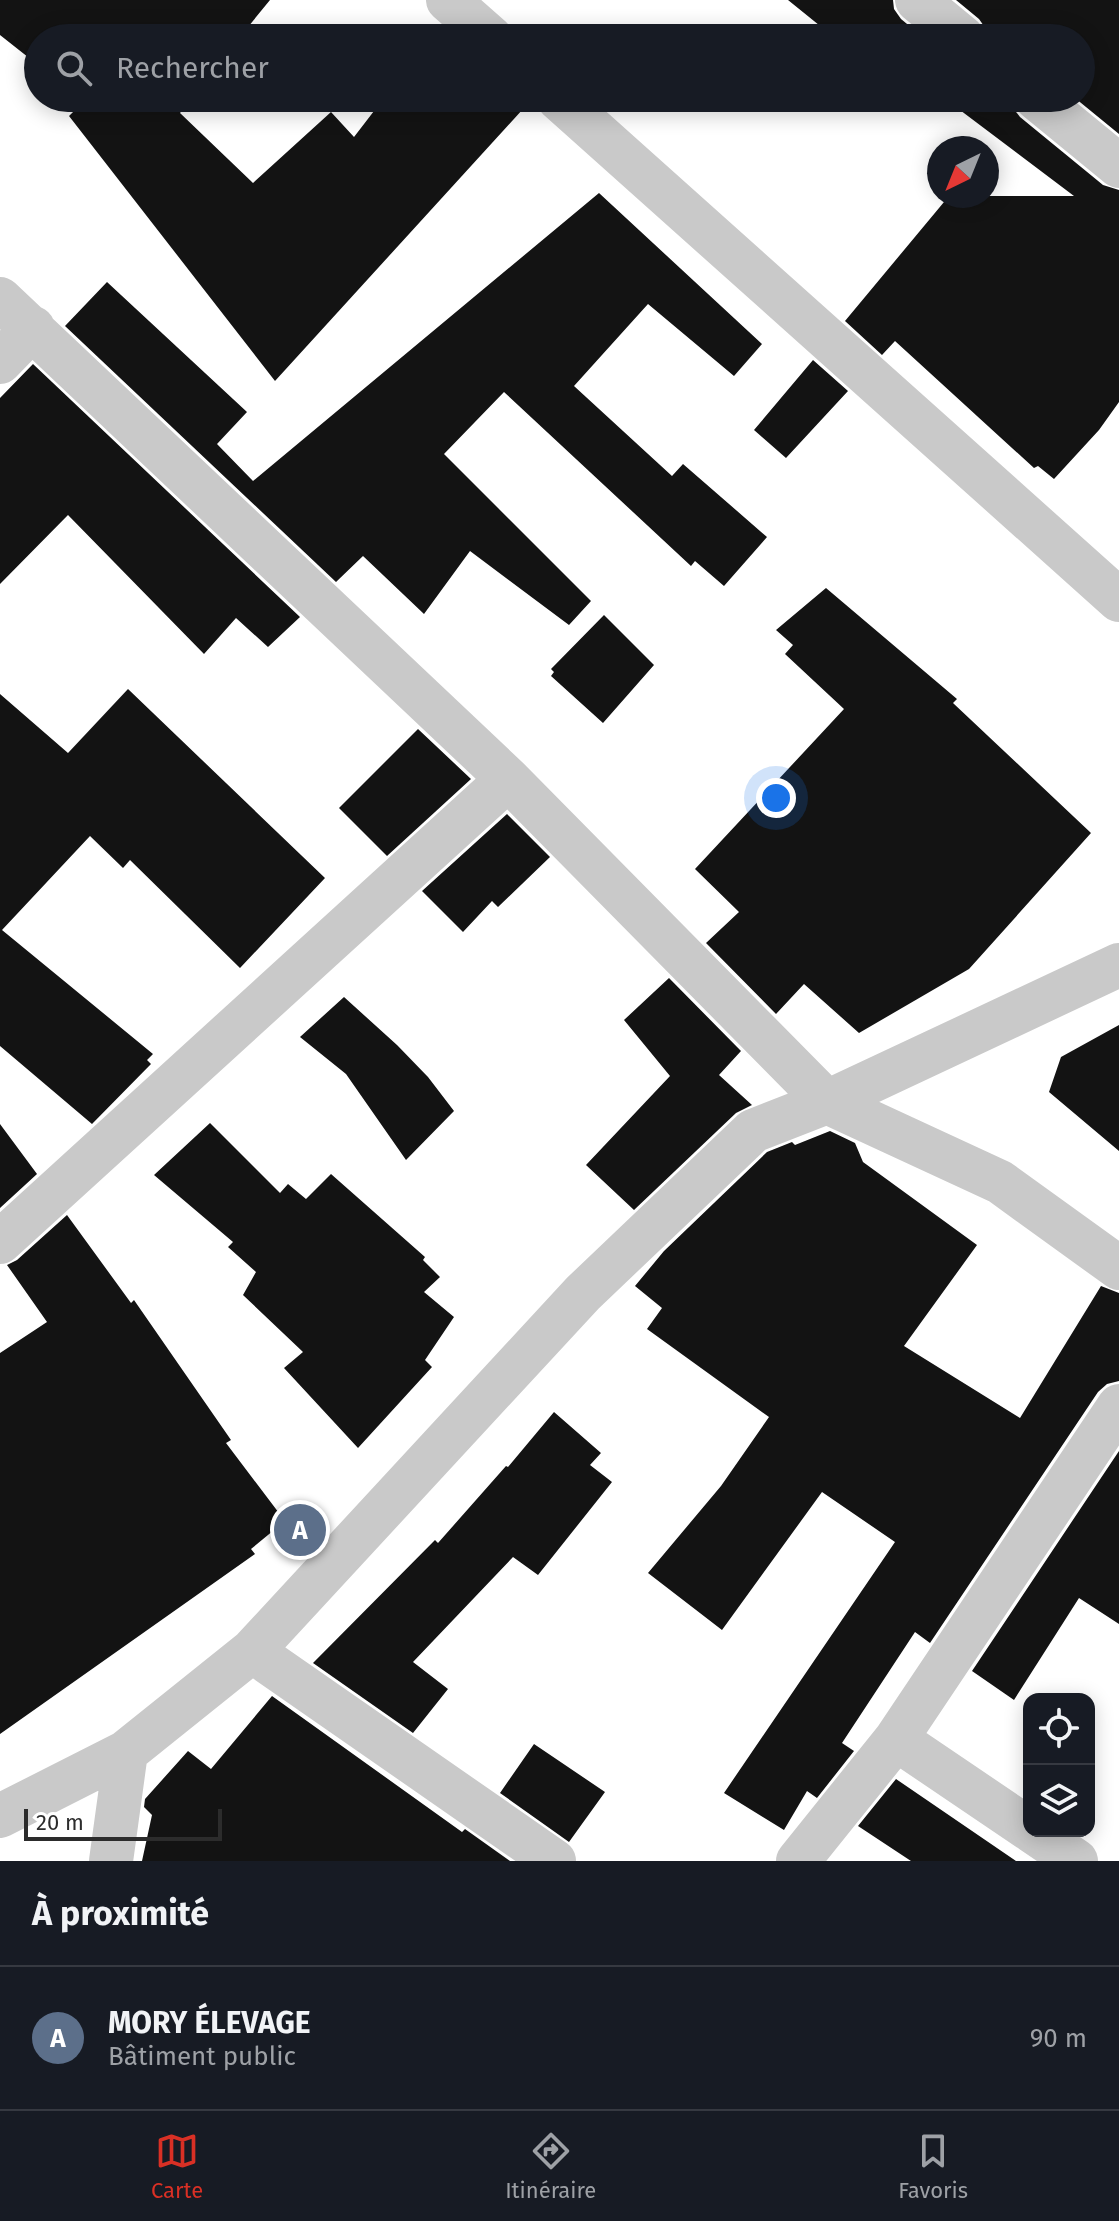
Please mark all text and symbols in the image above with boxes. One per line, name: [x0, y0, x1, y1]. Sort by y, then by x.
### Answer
search box: [24, 24, 1095, 112]
icon: search: [52, 46, 96, 90]
text: Rechercher: [116, 50, 269, 86]
north arrow: [927, 136, 999, 208]
your location: [756, 778, 796, 818]
pin: A: [274, 1500, 326, 1560]
map controls: [1023, 1693, 1095, 1837]
button: locate: [1023, 1693, 1095, 1765]
button: layers: [1023, 1765, 1095, 1837]
scale bar: [24, 1805, 222, 1841]
text: 20 m: [36, 1809, 84, 1836]
text: À proximité: [32, 1893, 209, 1934]
text: MORY ÉLEVAGE: [108, 2005, 311, 2041]
text: A: [50, 2023, 66, 2054]
text: 90 m: [1030, 2023, 1087, 2054]
text: Bâtiment public: [108, 2041, 296, 2072]
tab: Carte: [151, 2129, 203, 2204]
tab: Itinéraire: [505, 2129, 596, 2204]
tab: Favoris: [898, 2129, 968, 2204]

